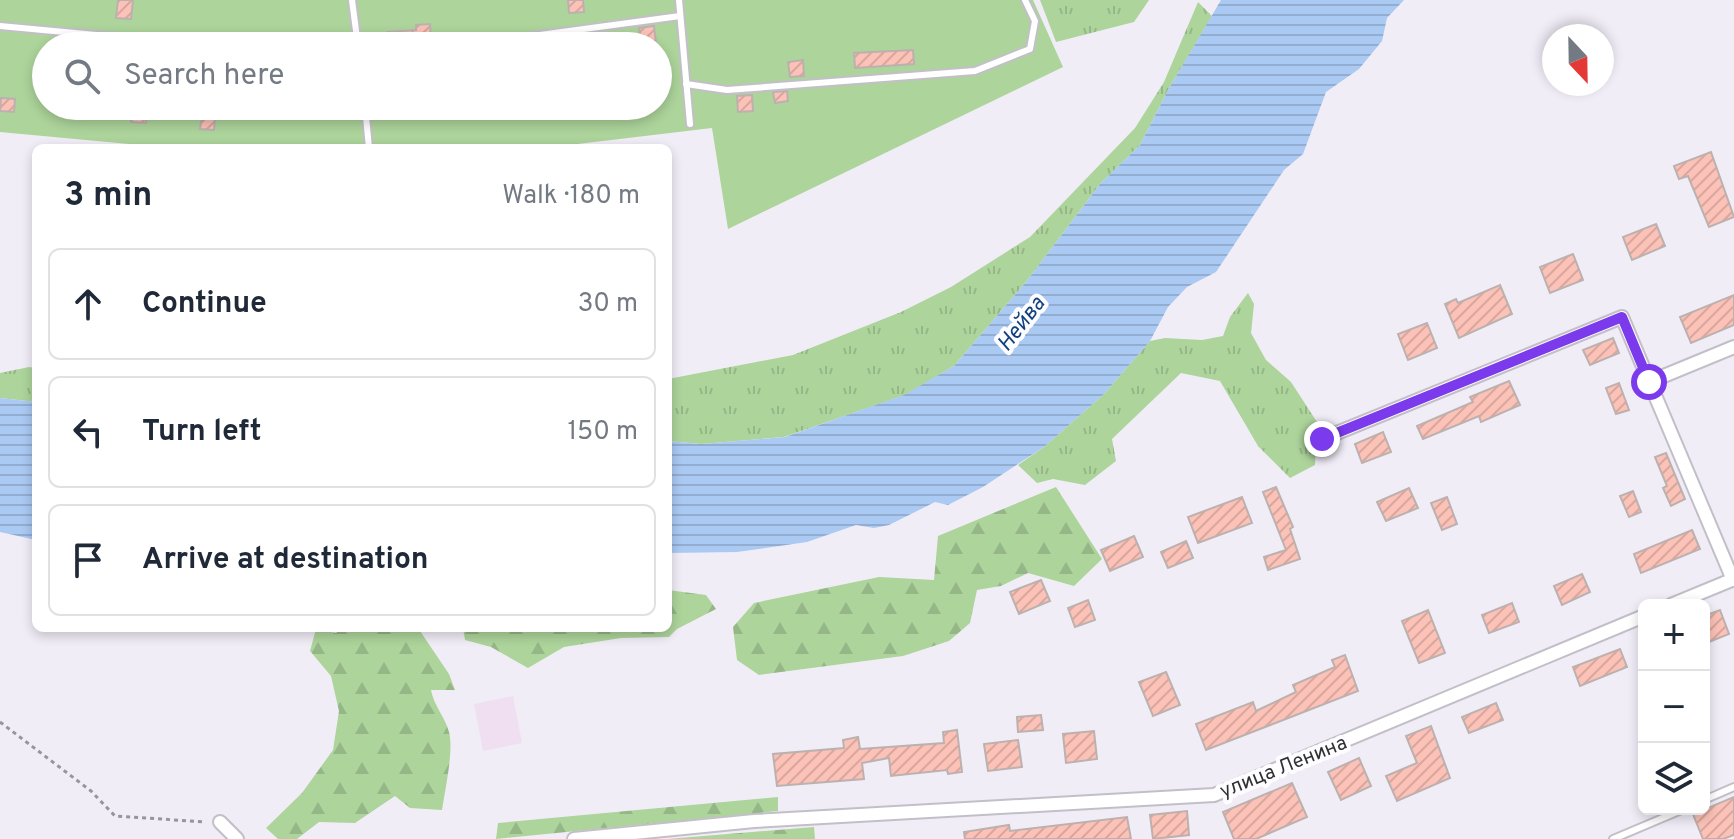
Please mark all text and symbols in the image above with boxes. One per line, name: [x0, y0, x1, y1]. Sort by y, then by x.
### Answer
north arrow: [1542, 24, 1614, 96]
search box: [32, 32, 672, 120]
icon: search: [60, 54, 104, 98]
text: Search here: [124, 58, 284, 95]
text: 3 min: [64, 175, 152, 218]
text: Walk · 180 m: [502, 180, 640, 213]
icon: ahead: [66, 282, 110, 326]
text: Continue: [142, 286, 267, 323]
text: 30 m: [578, 288, 638, 321]
water label: Нейва: [992, 291, 1052, 357]
route start: [1631, 364, 1667, 400]
icon: left: [66, 410, 110, 454]
text: Turn left: [142, 414, 262, 451]
text: 150 m: [567, 416, 638, 449]
route end: [1304, 421, 1340, 457]
icon: arrive: [66, 538, 110, 582]
text: Arrive at destination: [142, 542, 428, 579]
map controls: [1638, 599, 1710, 815]
button: +: [1638, 599, 1710, 671]
button: −: [1638, 671, 1710, 743]
street label: улица Ленина: [1216, 731, 1351, 805]
button: layers: [1638, 743, 1710, 815]

